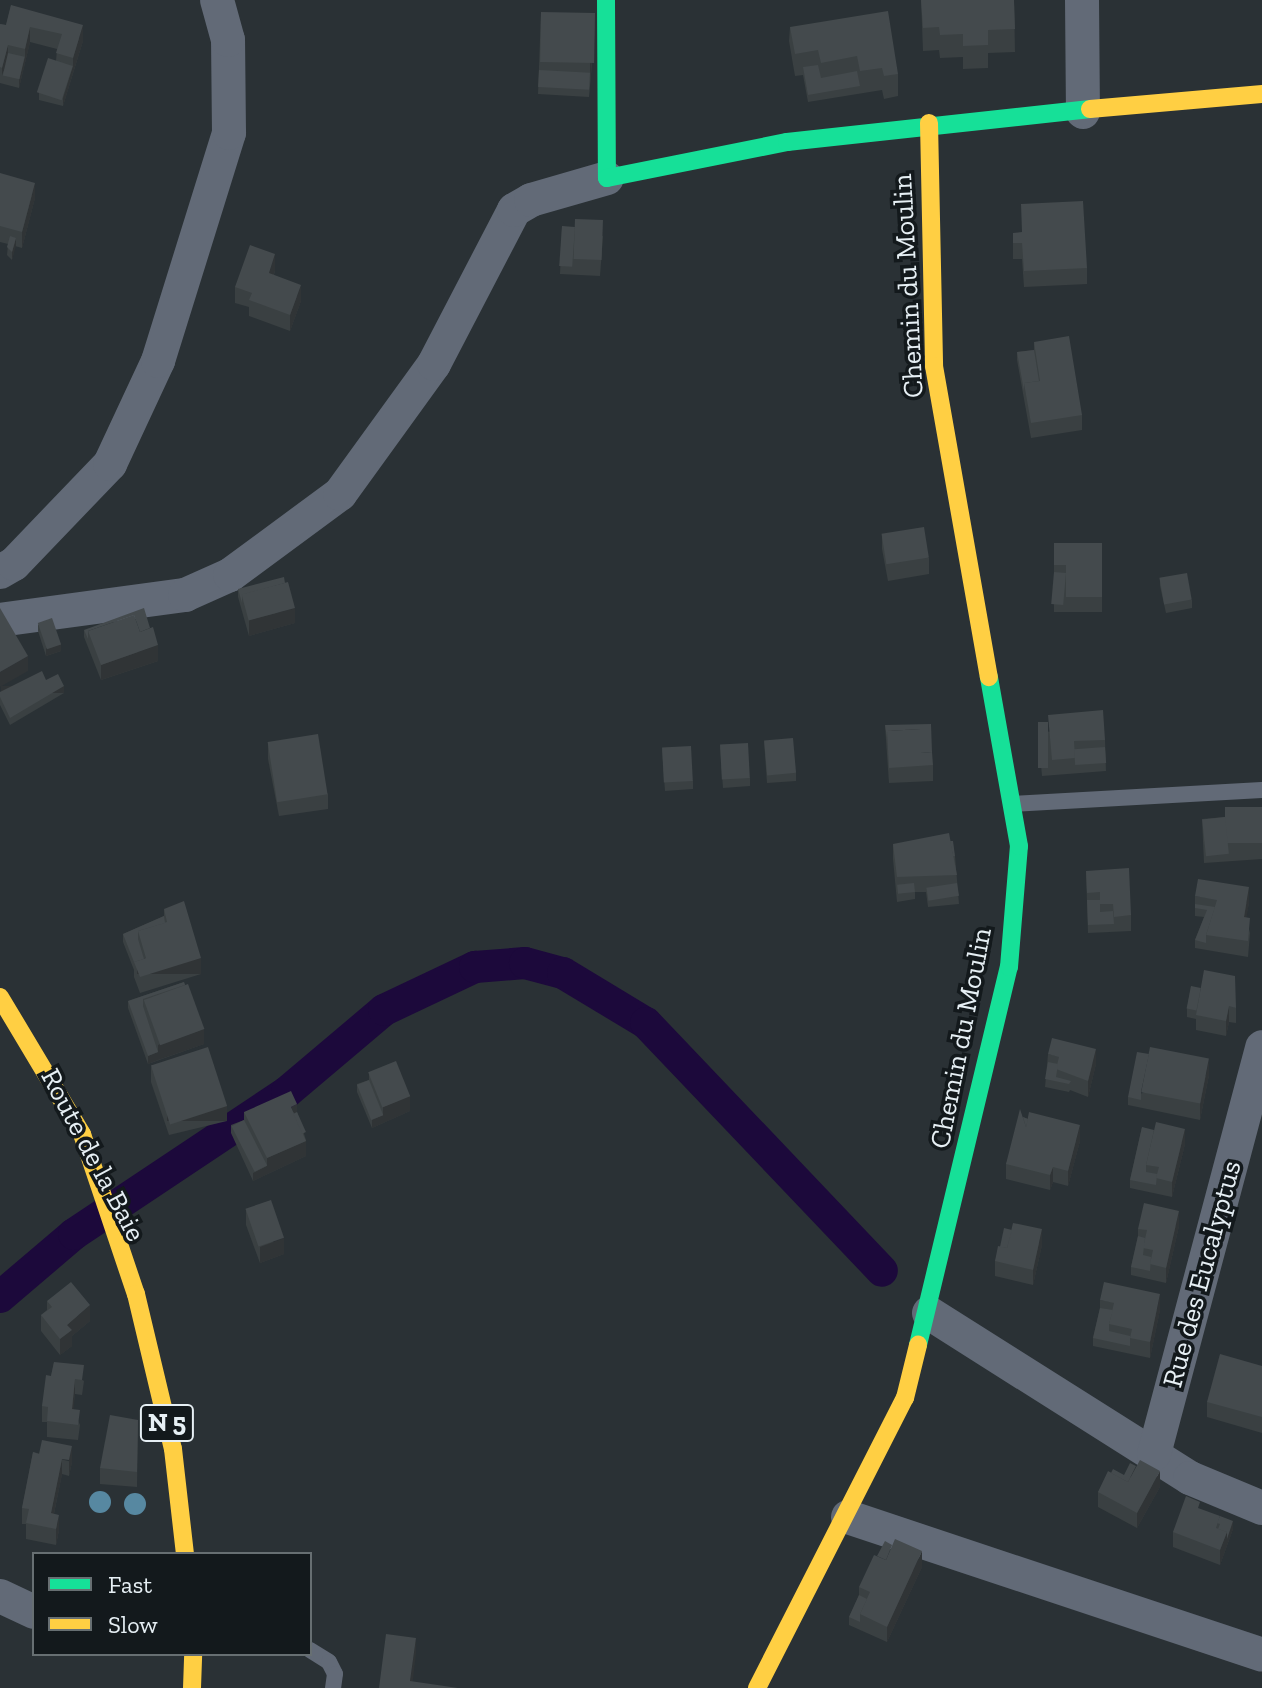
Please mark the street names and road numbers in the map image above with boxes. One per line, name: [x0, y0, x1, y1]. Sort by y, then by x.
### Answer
street label: Chemin du Moulin: [885, 173, 931, 399]
street label: Chemin du Moulin: [923, 925, 999, 1151]
street label: Route de la Baie: [33, 1063, 153, 1247]
street label: Rue des Eucalyptus: [1156, 1157, 1248, 1391]
road number: N 5: [139, 1401, 195, 1445]

